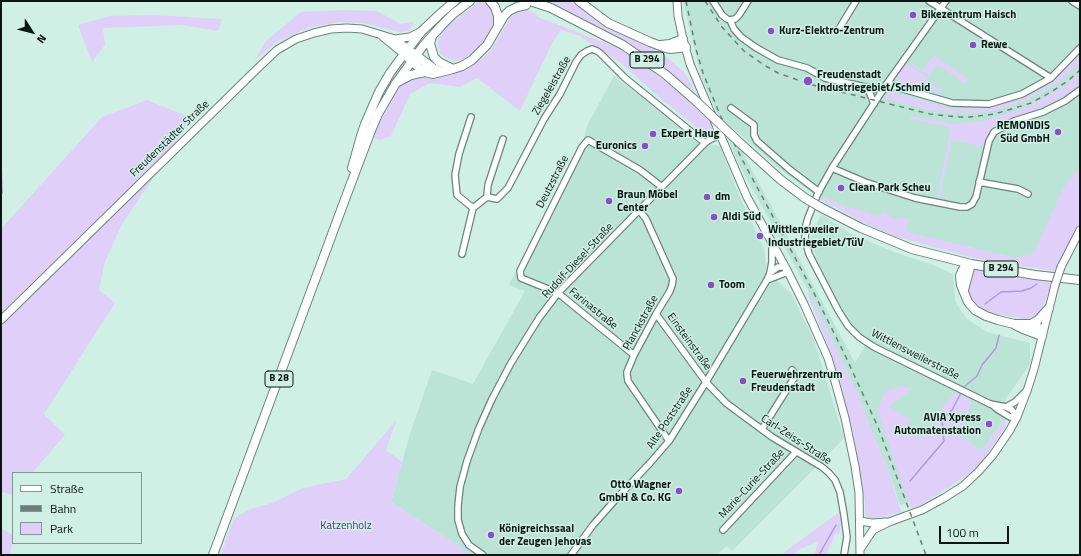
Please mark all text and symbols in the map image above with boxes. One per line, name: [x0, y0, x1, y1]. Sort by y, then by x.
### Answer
place label: Bikezentrum Haisch: [921, 8, 1016, 22]
marker: Bikezentrum Haisch: [908, 10, 918, 20]
north arrow: [12, 12, 52, 52]
place label: Kurz-Elektro-Zentrum: [779, 24, 884, 38]
marker: Kurz-Elektro-Zentrum: [766, 26, 776, 36]
text: N: [33, 31, 50, 47]
place label: Rewe: [981, 38, 1007, 52]
marker: Rewe: [968, 40, 978, 50]
road number: B 294: [630, 52, 664, 68]
street label: Ziegeleistraße: [530, 54, 574, 118]
place label: Freudenstadt Industriegebiet/Schmid: [817, 68, 930, 94]
marker: Freudenstadt Industriegebiet/Schmid: [802, 75, 814, 87]
street label: Freudenstädter Straße: [128, 98, 212, 180]
place label: REMONDIS Süd GmbH: [997, 119, 1050, 145]
place label: Expert Haug: [661, 127, 719, 141]
marker: REMONDIS Süd GmbH: [1053, 127, 1063, 137]
marker: Expert Haug: [648, 129, 658, 139]
place label: Euronics: [596, 139, 637, 153]
marker: Euronics: [640, 141, 650, 151]
street label: Deutzstraße: [534, 153, 572, 211]
place label: Clean Park Scheu: [849, 181, 931, 195]
marker: Clean Park Scheu: [836, 183, 846, 193]
place label: Braun Möbel Center: [617, 188, 678, 214]
place label: dm: [715, 190, 730, 204]
marker: dm: [702, 192, 712, 202]
marker: Braun Möbel Center: [604, 196, 614, 206]
place label: Aldi Süd: [722, 210, 761, 224]
marker: Aldi Süd: [709, 212, 719, 222]
street label: Rudolf-Diesel-Straße: [540, 220, 616, 302]
place label: Wittlensweiler Industriegebiet/TüV: [768, 223, 864, 249]
marker: Wittlensweiler Industriegebiet/TüV: [755, 231, 765, 241]
road number: B 294: [984, 261, 1018, 277]
place label: Toom: [719, 278, 745, 292]
marker: Toom: [706, 280, 716, 290]
street label: Farinastraße: [566, 285, 620, 333]
street label: Planckstraße: [621, 293, 661, 353]
street label: Einsteinstraße: [664, 311, 714, 373]
street label: Wittlensweilerstraße: [869, 327, 961, 383]
place label: Feuerwehrzentrum Freudenstadt: [751, 368, 842, 394]
road number: B 28: [265, 371, 293, 387]
marker: Feuerwehrzentrum Freudenstadt: [738, 376, 748, 386]
street label: Alte Poststraße: [644, 384, 696, 452]
place label: AVIA Xpress Automatenstation: [894, 411, 981, 437]
street label: Carl-Zeiss-Straße: [758, 412, 834, 468]
marker: AVIA Xpress Automatenstation: [984, 419, 994, 429]
street label: Marie-Curie-Straße: [716, 446, 788, 522]
legend: [12, 472, 142, 544]
place label: Otto Wagner GmbH & Co. KG: [599, 478, 671, 504]
text: Straße: [50, 479, 84, 498]
marker: Otto Wagner GmbH & Co. KG: [674, 486, 684, 496]
text: Bahn: [50, 499, 76, 518]
scale bar: [941, 518, 1011, 544]
text: Park: [50, 519, 73, 538]
park label: Katzenholz: [320, 519, 372, 533]
place label: Königreichssaal der Zeugen Jehovas: [499, 522, 592, 548]
text: 100 m: [946, 523, 979, 542]
marker: Königreichssaal der Zeugen Jehovas: [486, 530, 496, 540]

